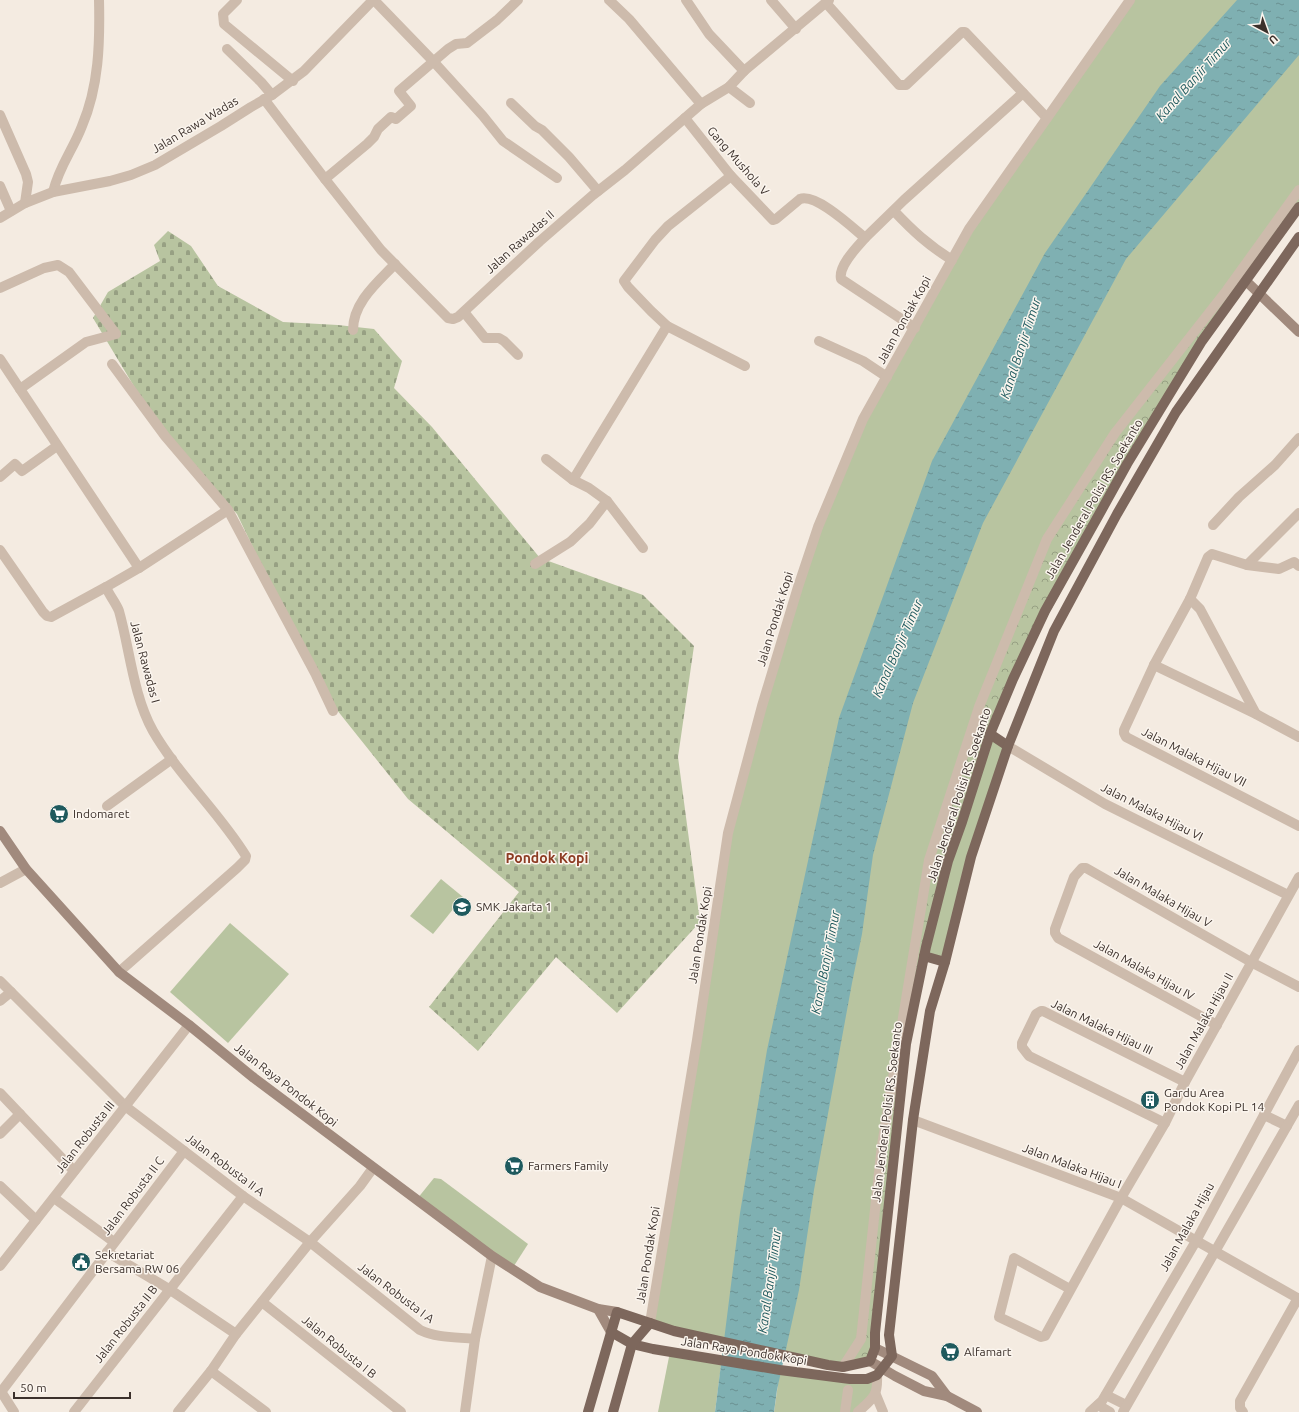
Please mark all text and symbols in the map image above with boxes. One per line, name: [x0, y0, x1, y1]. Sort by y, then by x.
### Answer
north arrow: [1247, 12, 1287, 52]
text: U: [1267, 32, 1280, 47]
water label: Kanal Banjir Timur: [1153, 34, 1234, 123]
street label: Jalan Rawa Wadas: [149, 94, 240, 155]
street label: Gang Mushola V: [705, 124, 772, 198]
street label: Jalan Rawadas II: [483, 208, 556, 276]
street label: Jalan Pondak Kopi: [874, 274, 933, 366]
water label: Kanal Banjir Timur: [997, 295, 1043, 400]
street label: Jalan Jenderal Polisi RS. Soekanto: [1042, 417, 1145, 581]
street label: Jalan Pondak Kopi: [754, 570, 795, 668]
water label: Kanal Banjir Timur: [869, 596, 925, 699]
street label: Jalan Rawadas I: [128, 619, 163, 704]
street label: Jalan Jenderal Polisi RS. Soekanto: [924, 706, 993, 883]
street label: Jalan Malaka Hijau VII: [1140, 725, 1249, 789]
street label: Jalan Malaka Hijau VI: [1099, 780, 1205, 843]
supermarket icon: Indomaret: [48, 803, 70, 825]
place label: Indomaret: [73, 807, 130, 820]
district label: Pondok Kopi: [506, 850, 589, 866]
street label: Jalan Malaka Hijau V: [1113, 864, 1214, 930]
street label: Jalan Pondak Kopi: [685, 885, 714, 984]
school or university icon: SMK Jakarta 1: [451, 896, 473, 918]
place label: SMK Jakarta 1: [476, 900, 552, 913]
water label: Kanal Banjir Timur: [808, 908, 842, 1015]
street label: Jalan Malaka Hijau IV: [1092, 937, 1197, 1003]
street label: Jalan Malaka Hijau II: [1172, 970, 1235, 1071]
street label: Jalan Malaka Hijau III: [1049, 996, 1155, 1057]
street label: Jalan Jenderal Polisi RS. Soekanto: [869, 1021, 904, 1203]
street label: Jalan Raya Pondok Kopi: [232, 1040, 340, 1129]
place label: Gardu Area Pondok Kopi PL 14: [1164, 1086, 1264, 1113]
building icon: Gardu Area Pondok Kopi PL 14: [1139, 1089, 1161, 1111]
street label: Jalan Robusta III: [53, 1098, 117, 1175]
street label: Jalan Robusta II A: [184, 1131, 267, 1198]
street label: Jalan Malaka Hijau I: [1021, 1141, 1123, 1190]
street label: Jalan Robusta II C: [99, 1154, 167, 1237]
supermarket icon: Farmers Family: [503, 1155, 525, 1177]
place label: Farmers Family: [528, 1159, 608, 1172]
street label: Jalan Malaka Hijau: [1157, 1180, 1216, 1273]
street label: Jalan Pondak Kopi: [633, 1205, 662, 1304]
water label: Kanal Banjir Timur: [755, 1227, 783, 1334]
place label: Sekretariat Bersama RW 06: [95, 1248, 180, 1275]
public building icon: Sekretariat Bersama RW 06: [70, 1251, 92, 1273]
street label: Jalan Robusta I A: [356, 1260, 437, 1326]
street label: Jalan Robusta II B: [91, 1282, 160, 1365]
street label: Jalan Robusta I B: [300, 1313, 379, 1380]
street label: Jalan Raya Pondok Kopi: [680, 1334, 808, 1367]
supermarket icon: Alfamart: [939, 1341, 961, 1363]
place label: Alfamart: [964, 1345, 1012, 1358]
scale bar: [14, 1374, 130, 1400]
text: 50 m: [20, 1381, 47, 1394]

